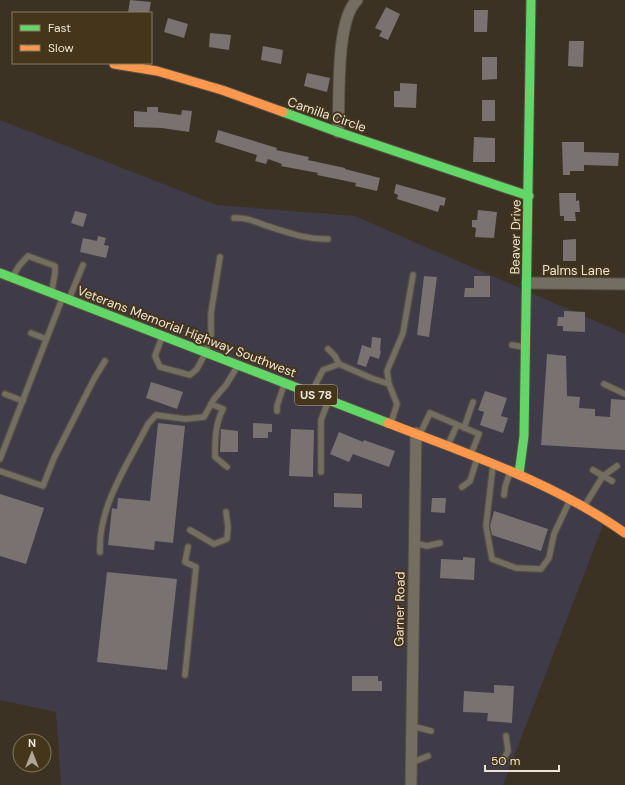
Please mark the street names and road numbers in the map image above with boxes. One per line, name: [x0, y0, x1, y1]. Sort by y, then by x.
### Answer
street label: Camilla Circle: [285, 93, 368, 136]
street label: Beaver Drive: [506, 199, 525, 275]
street label: Palms Lane: [542, 262, 610, 279]
street label: Veterans Memorial Highway Southwest: [75, 282, 299, 381]
road number: US 78: [295, 385, 337, 405]
street label: Garner Road: [390, 571, 409, 647]

